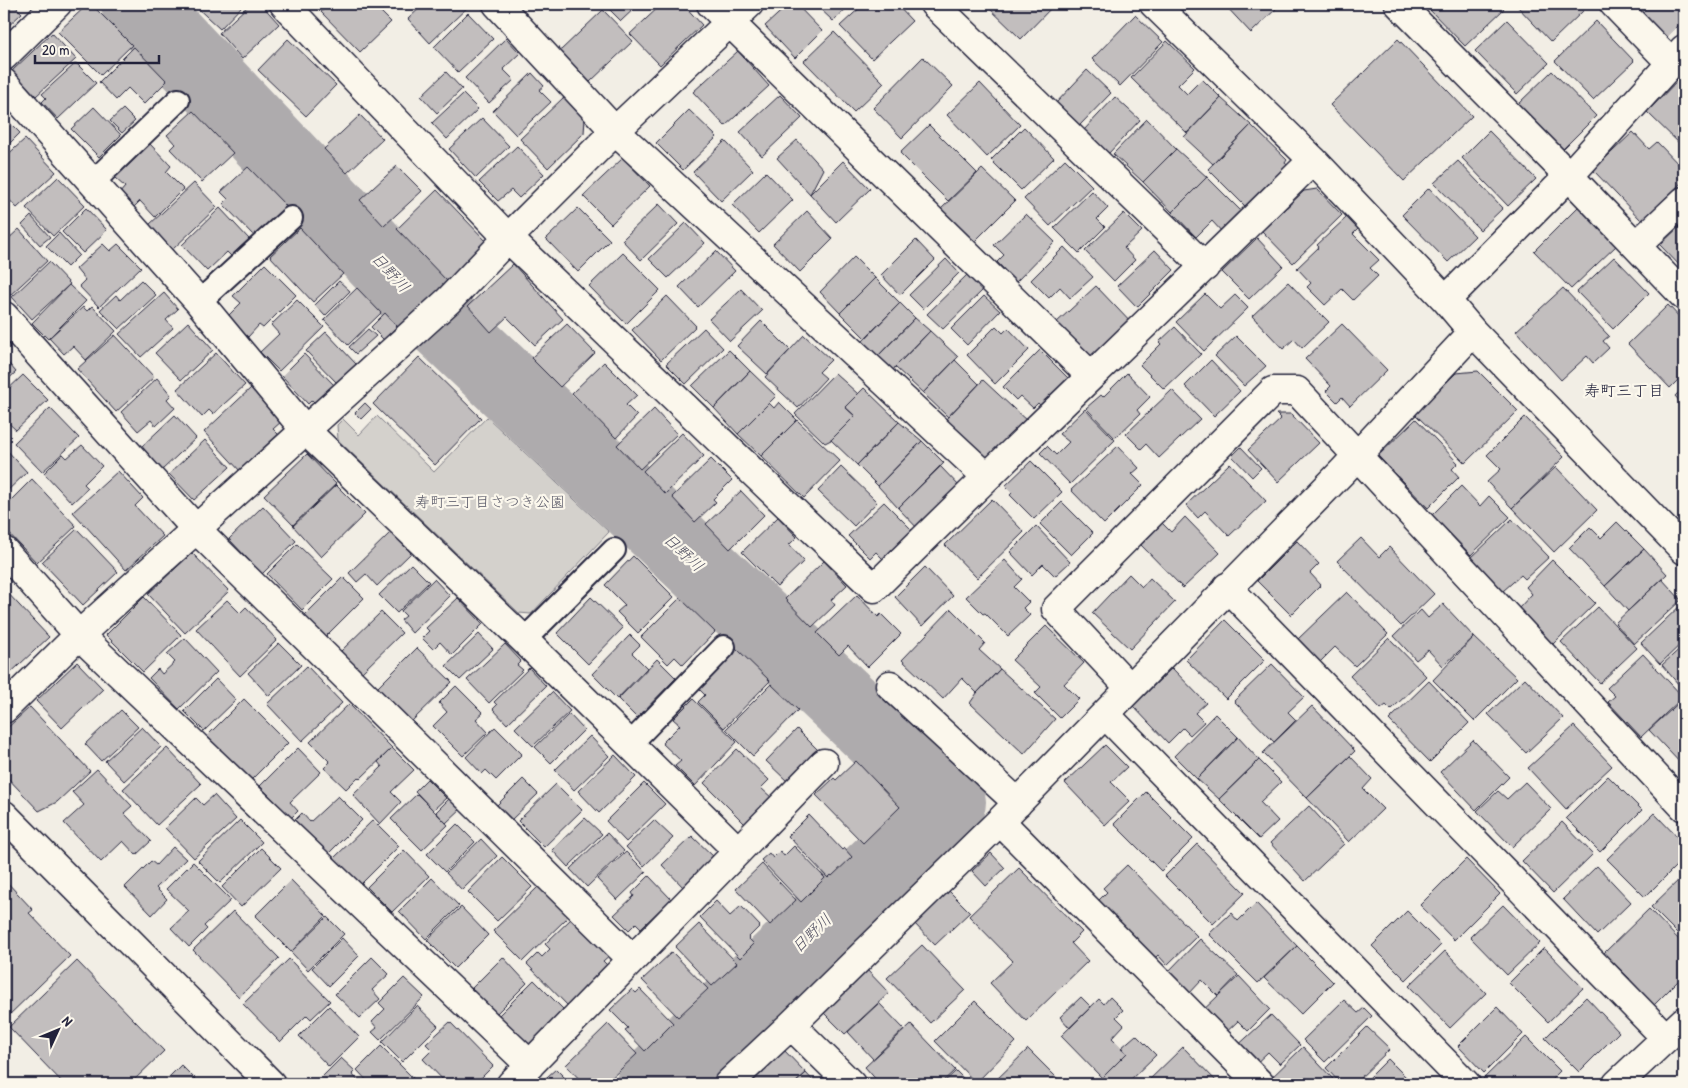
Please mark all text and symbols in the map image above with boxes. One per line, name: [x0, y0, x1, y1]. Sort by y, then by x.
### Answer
scale bar: [35, 32, 159, 64]
text: 20 m: [42, 39, 69, 60]
water label: 日野川: [367, 247, 415, 297]
district label: 寿町三丁目: [1584, 379, 1664, 401]
park label: 寿町三丁目さつき公園: [415, 491, 565, 512]
water label: 日野川: [659, 528, 709, 576]
water label: 日野川: [786, 908, 836, 958]
north arrow: [32, 1006, 82, 1056]
text: N: [58, 1011, 78, 1030]

